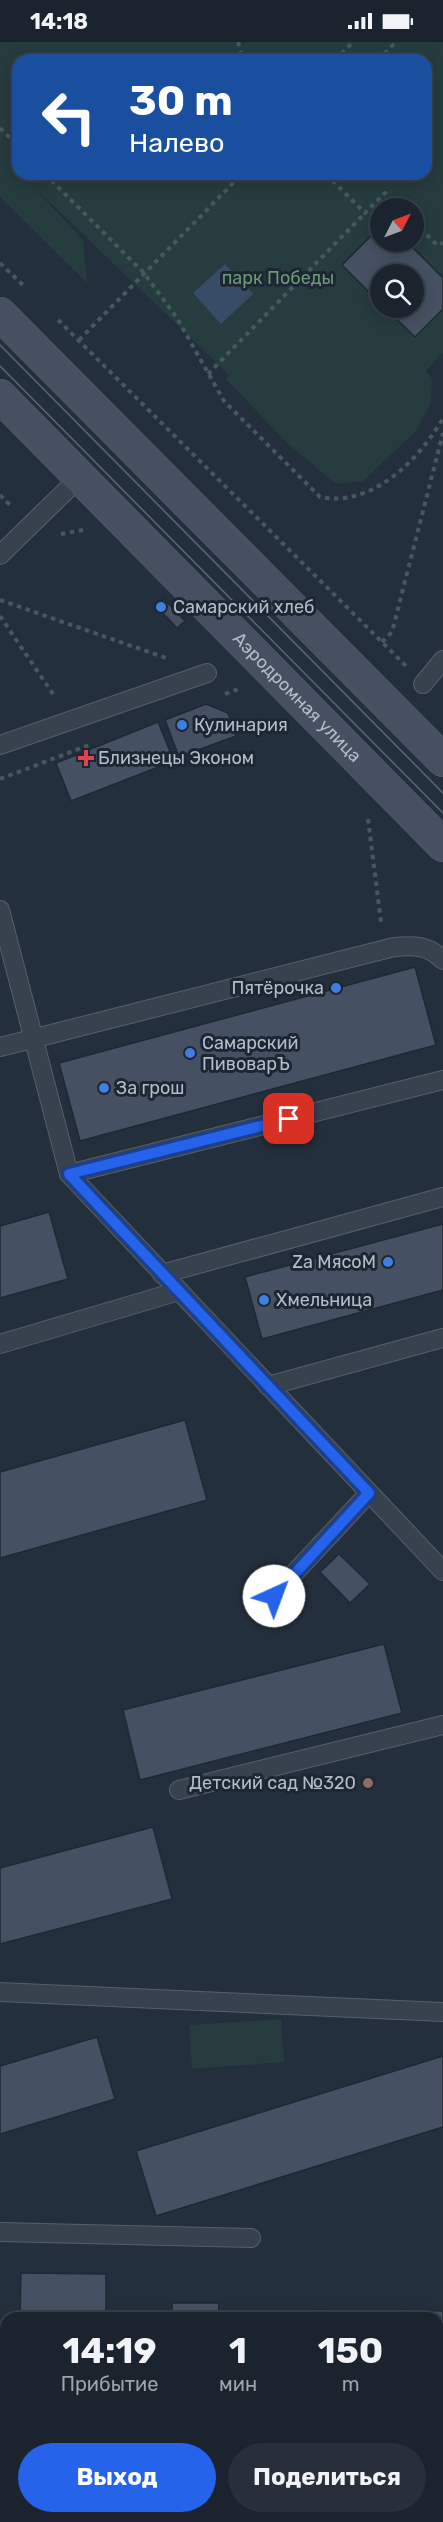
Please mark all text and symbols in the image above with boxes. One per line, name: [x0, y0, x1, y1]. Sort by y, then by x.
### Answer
text: 14:18: [30, 8, 88, 35]
text: 30 m: [129, 76, 233, 126]
icon: left: [30, 78, 108, 156]
text: Налево: [129, 127, 225, 159]
north arrow: [370, 198, 424, 252]
map controls: [370, 198, 424, 318]
button: search: [370, 264, 424, 318]
park label: парк Победы: [222, 267, 334, 289]
place label: Самарский хлеб: [173, 596, 314, 618]
marker: Самарский хлеб: [154, 600, 168, 614]
street label: Аэродромная улица: [228, 627, 366, 767]
place label: Кулинария: [194, 714, 288, 736]
marker: Кулинария: [175, 718, 189, 732]
place label: Близнецы Эконом: [98, 747, 254, 769]
marker: Близнецы Эконом: [79, 751, 93, 765]
place label: Пятёрочка: [231, 977, 324, 999]
marker: Пятёрочка: [329, 981, 343, 995]
place label: Самарский ПивоварЪ: [202, 1032, 298, 1075]
marker: Самарский ПивоварЪ: [183, 1046, 197, 1060]
place label: За грош: [116, 1077, 185, 1099]
marker: За грош: [97, 1081, 111, 1095]
pin: [263, 1093, 314, 1144]
icon: arrive: [272, 1102, 305, 1135]
place label: Za МясоМ: [292, 1251, 376, 1273]
marker: Za МясоМ: [381, 1255, 395, 1269]
place label: Хмельница: [276, 1289, 372, 1311]
marker: Хмельница: [257, 1293, 271, 1307]
position arrow: [242, 1564, 306, 1628]
place label: Детский сад №320: [189, 1772, 356, 1794]
marker: Детский сад №320: [361, 1776, 375, 1790]
text: 14:19: [63, 2329, 157, 2372]
text: 1: [229, 2329, 247, 2372]
text: 150: [318, 2329, 383, 2372]
text: Прибытие: [61, 2372, 158, 2396]
text: мин: [219, 2372, 257, 2396]
text: m: [342, 2372, 359, 2396]
button: Выход: [18, 2443, 216, 2512]
button: Поделиться: [228, 2443, 426, 2512]

